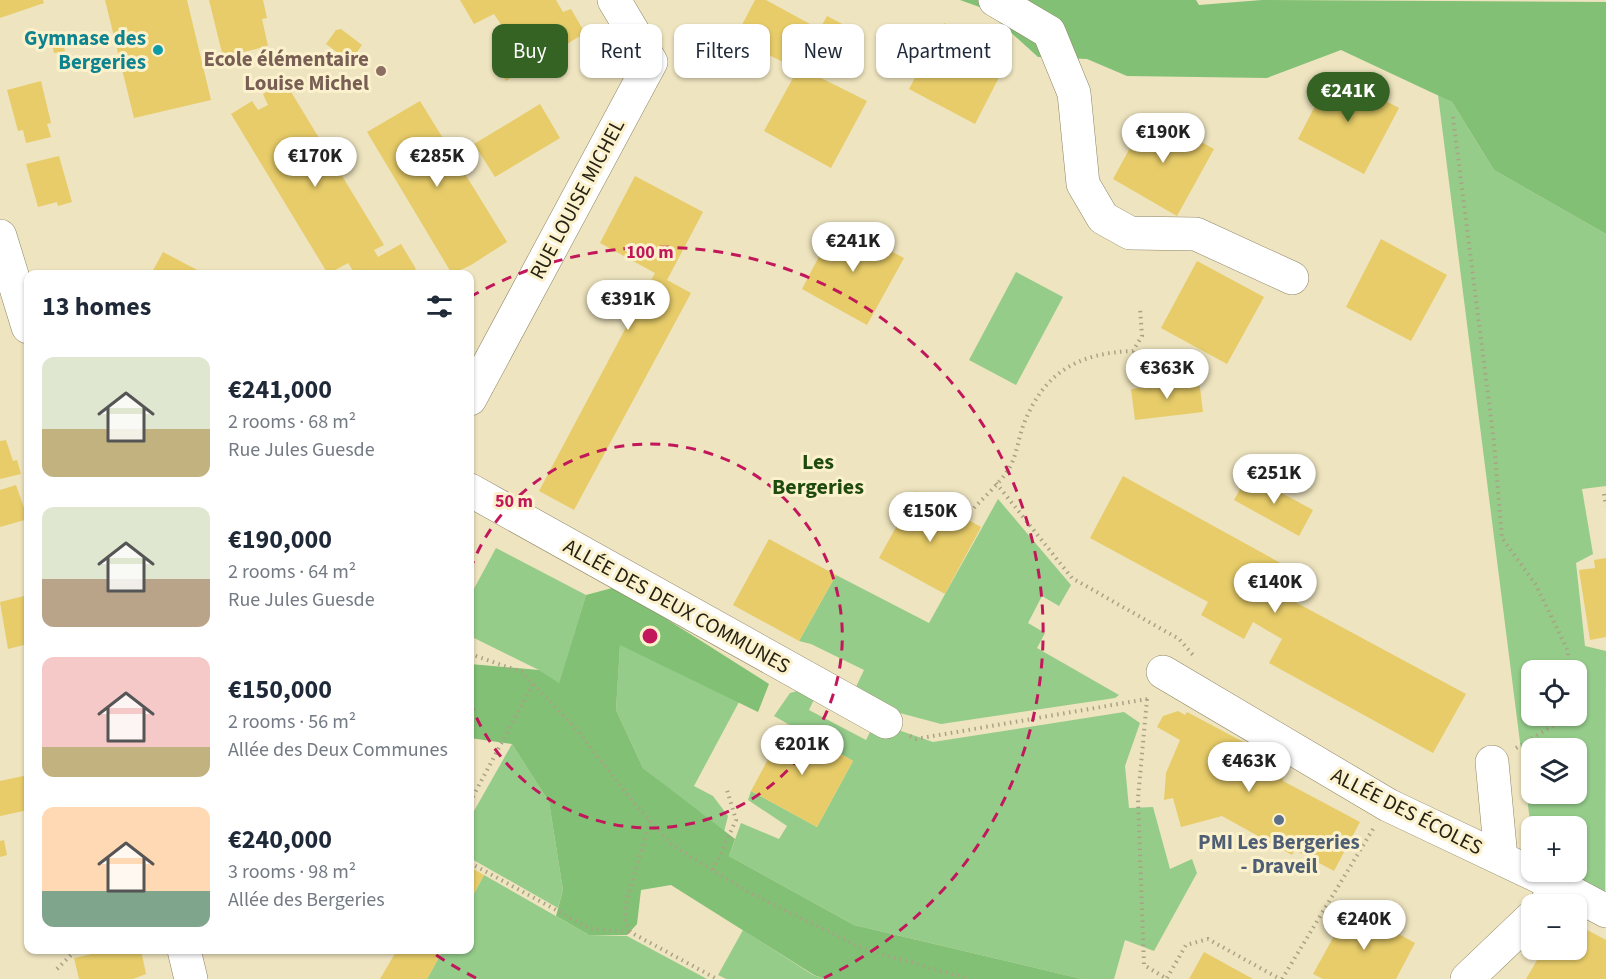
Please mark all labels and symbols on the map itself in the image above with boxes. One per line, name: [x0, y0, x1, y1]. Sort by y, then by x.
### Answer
place label: Gymnase des Bergeries: [24, 23, 146, 77]
marker: Gymnase des Bergeries: [151, 43, 165, 57]
place label: Ecole élémentaire Louise Michel: [204, 44, 369, 98]
marker: Ecole élémentaire Louise Michel: [374, 64, 388, 78]
pin: €241K: [1306, 72, 1390, 123]
pin: €190K: [1121, 113, 1205, 164]
street label: RUE LOUISE MICHEL: [522, 114, 632, 284]
pin: €170K: [273, 137, 357, 188]
pin: €285K: [395, 137, 479, 188]
pin: €241K: [811, 222, 895, 273]
text: 100 m: [626, 240, 674, 265]
pin: €391K: [586, 280, 670, 331]
pin: €363K: [1125, 349, 1209, 400]
district label: Les Bergeries: [772, 446, 864, 503]
pin: €251K: [1232, 454, 1316, 505]
text: 50 m: [495, 489, 533, 514]
pin: €150K: [888, 492, 972, 543]
street label: ALLÉE DES DEUX COMMUNES: [558, 531, 796, 681]
pin: €140K: [1233, 563, 1317, 614]
centre of rings: [640, 626, 660, 646]
pin: €201K: [760, 725, 844, 776]
pin: €463K: [1207, 742, 1291, 793]
street label: ALLÉE DES ÉCOLES: [1326, 760, 1488, 862]
marker: PMI Les Bergeries - Draveil: [1272, 813, 1286, 827]
place label: PMI Les Bergeries - Draveil: [1198, 827, 1360, 881]
pin: €240K: [1322, 900, 1406, 951]

